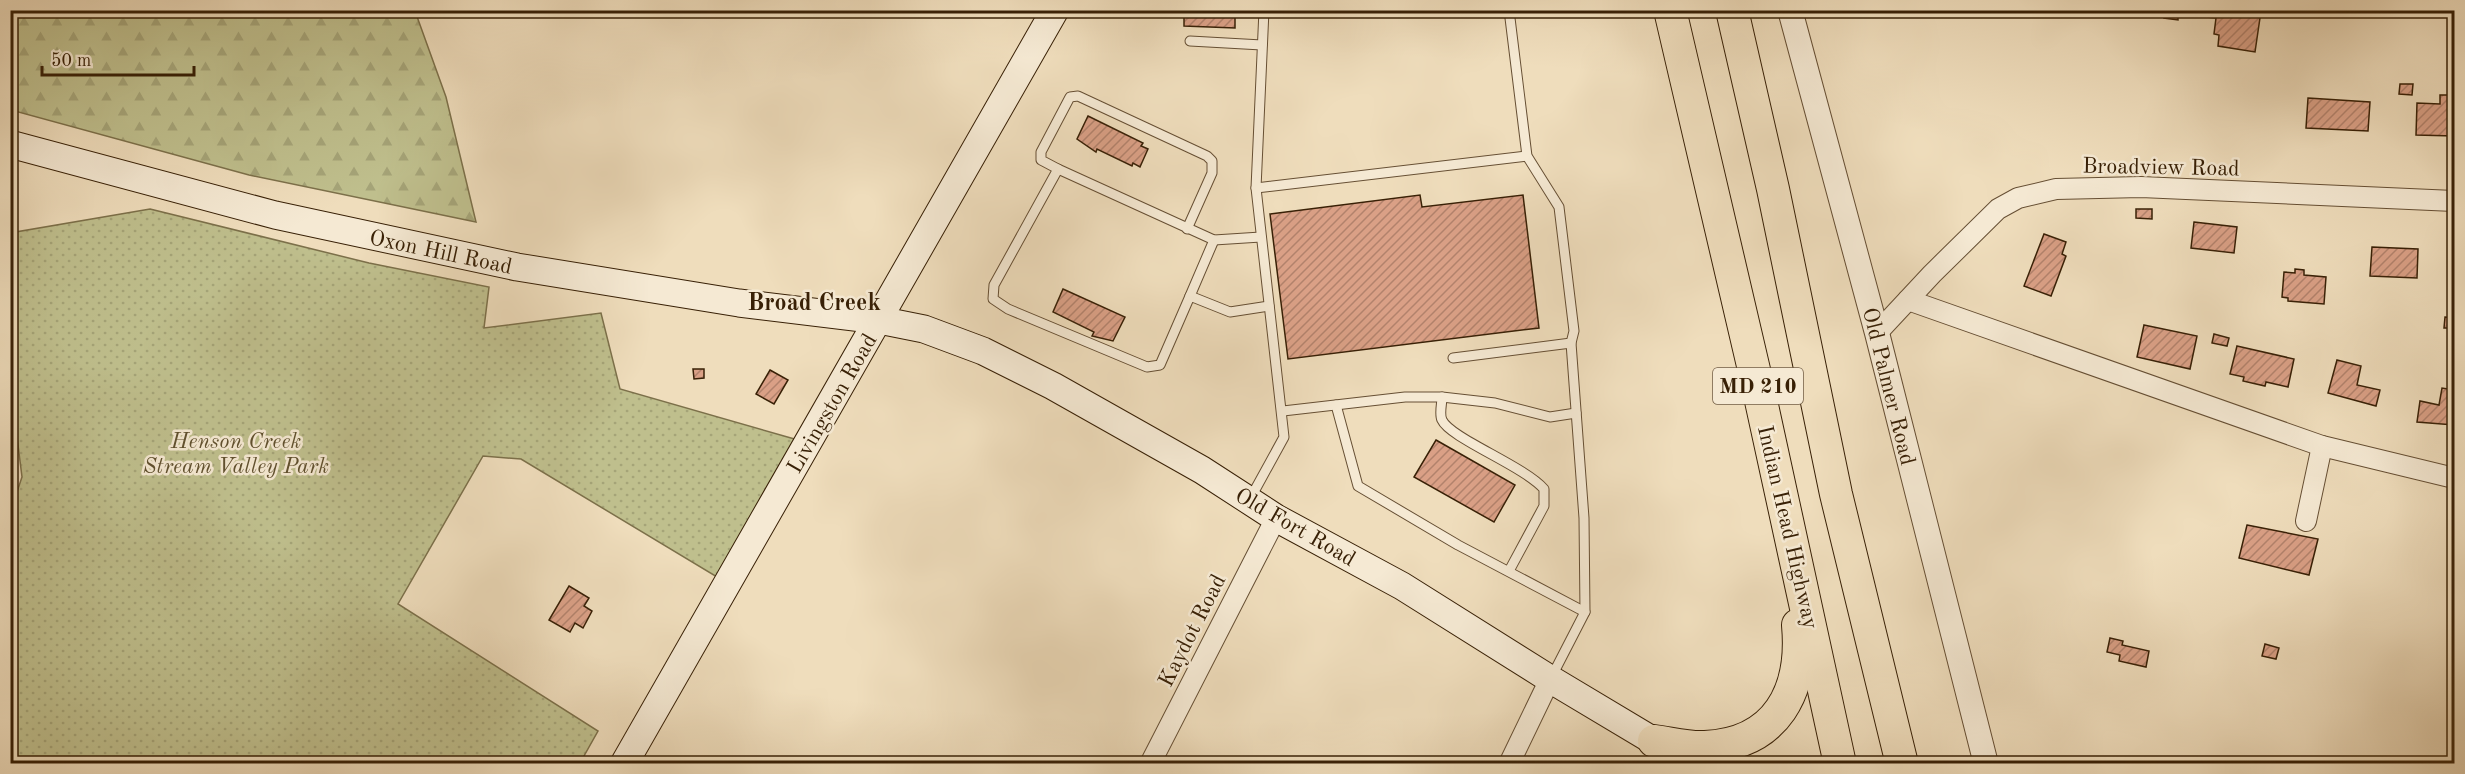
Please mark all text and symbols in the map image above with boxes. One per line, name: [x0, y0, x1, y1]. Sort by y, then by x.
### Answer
scale bar: [42, 39, 194, 77]
text: 50 m: [51, 52, 91, 70]
street label: Broadview Road: [2082, 156, 2240, 180]
street label: Oxon Hill Road: [367, 227, 514, 279]
district label: Broad Creek: [747, 292, 881, 316]
street label: Old Palmer Road: [1858, 305, 1918, 468]
street label: Livingston Road: [784, 330, 882, 478]
road number: MD 210: [1713, 368, 1803, 404]
street label: Indian Head Highway: [1753, 423, 1821, 632]
park label: Henson Creek Stream Valley Park: [143, 431, 329, 478]
street label: Old Fort Road: [1231, 484, 1359, 571]
street label: Kaydot Road: [1155, 571, 1231, 691]

